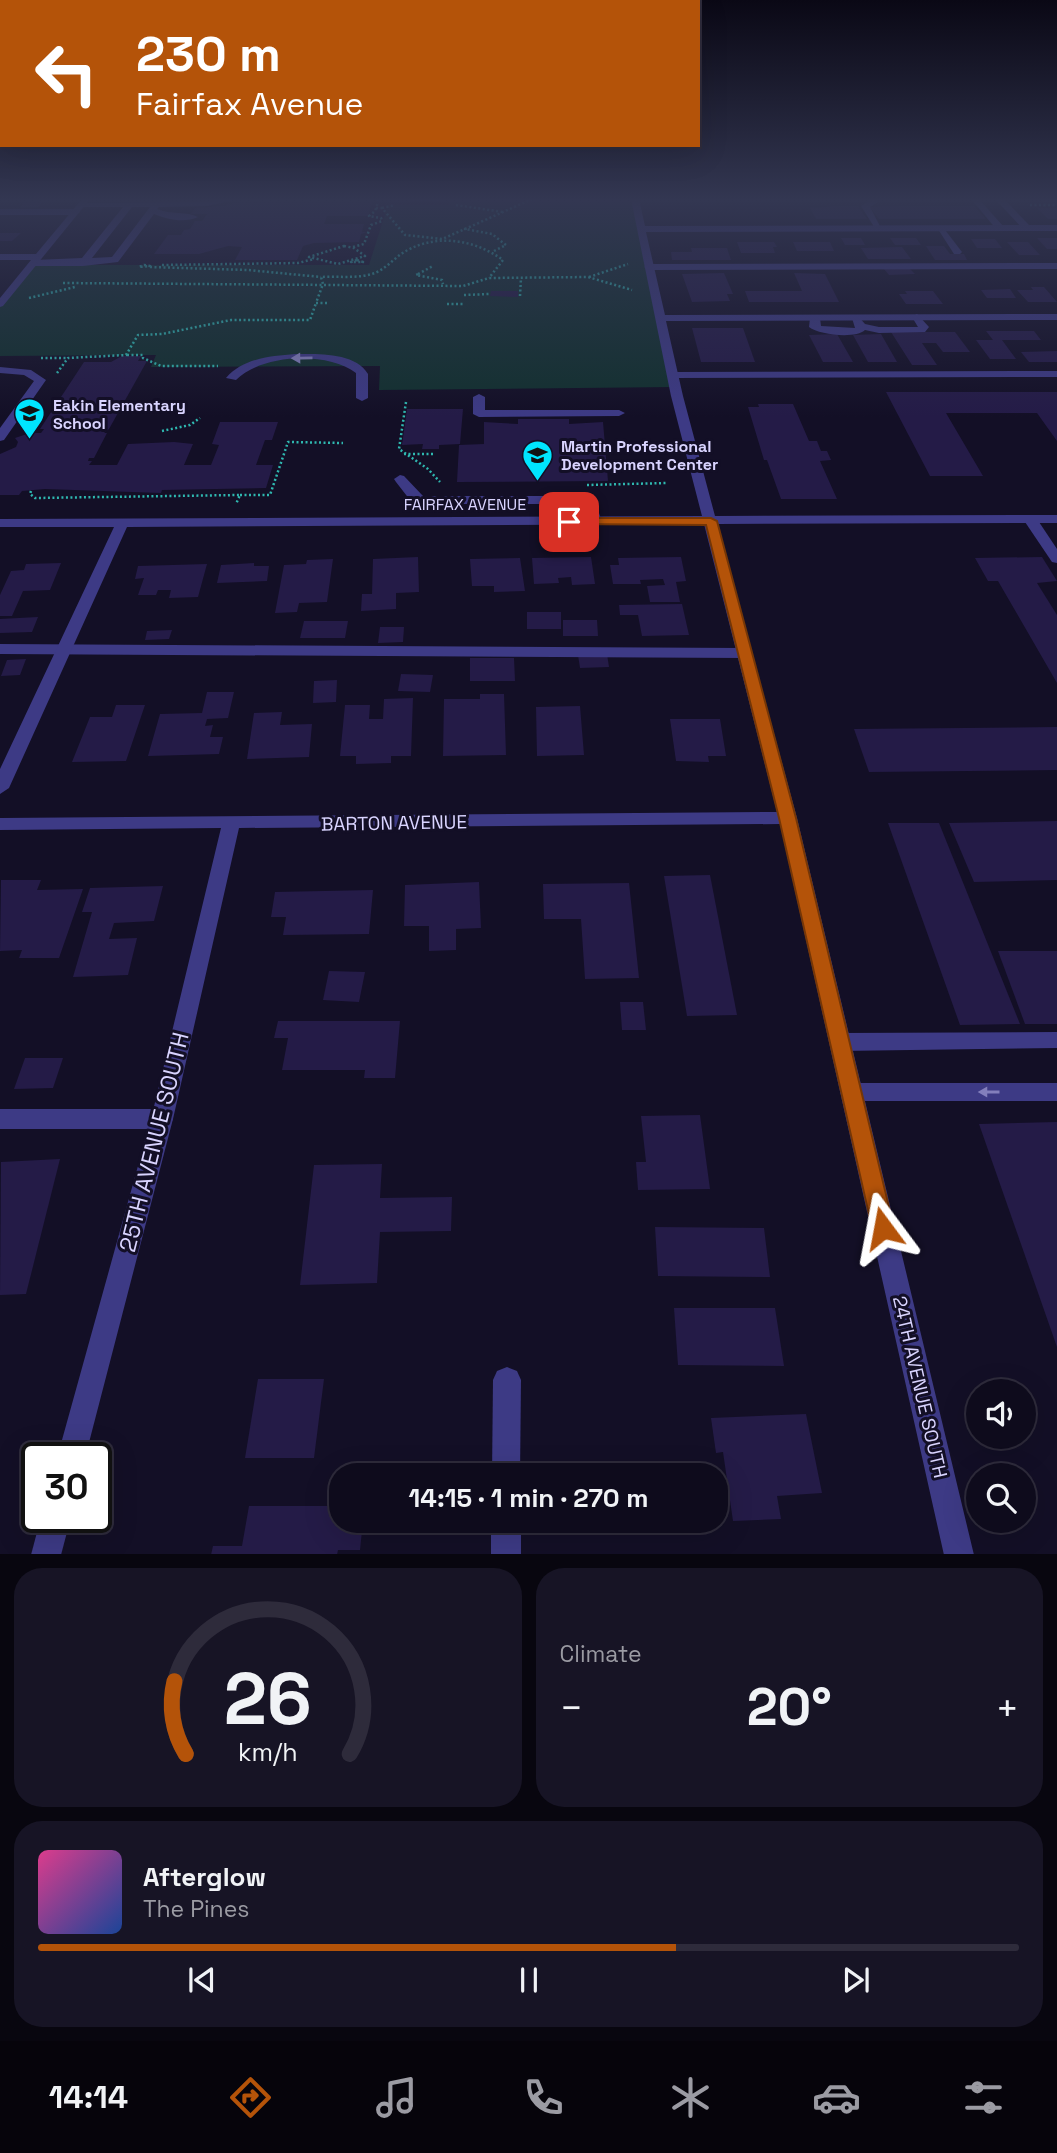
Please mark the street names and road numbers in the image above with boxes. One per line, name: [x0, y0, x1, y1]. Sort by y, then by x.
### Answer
street label: FAIRFAX AVENUE: [404, 494, 526, 515]
street label: BARTON AVENUE: [321, 809, 467, 837]
street label: 25TH AVENUE SOUTH: [112, 1029, 196, 1255]
street label: 24TH AVENUE SOUTH: [887, 1294, 953, 1480]

